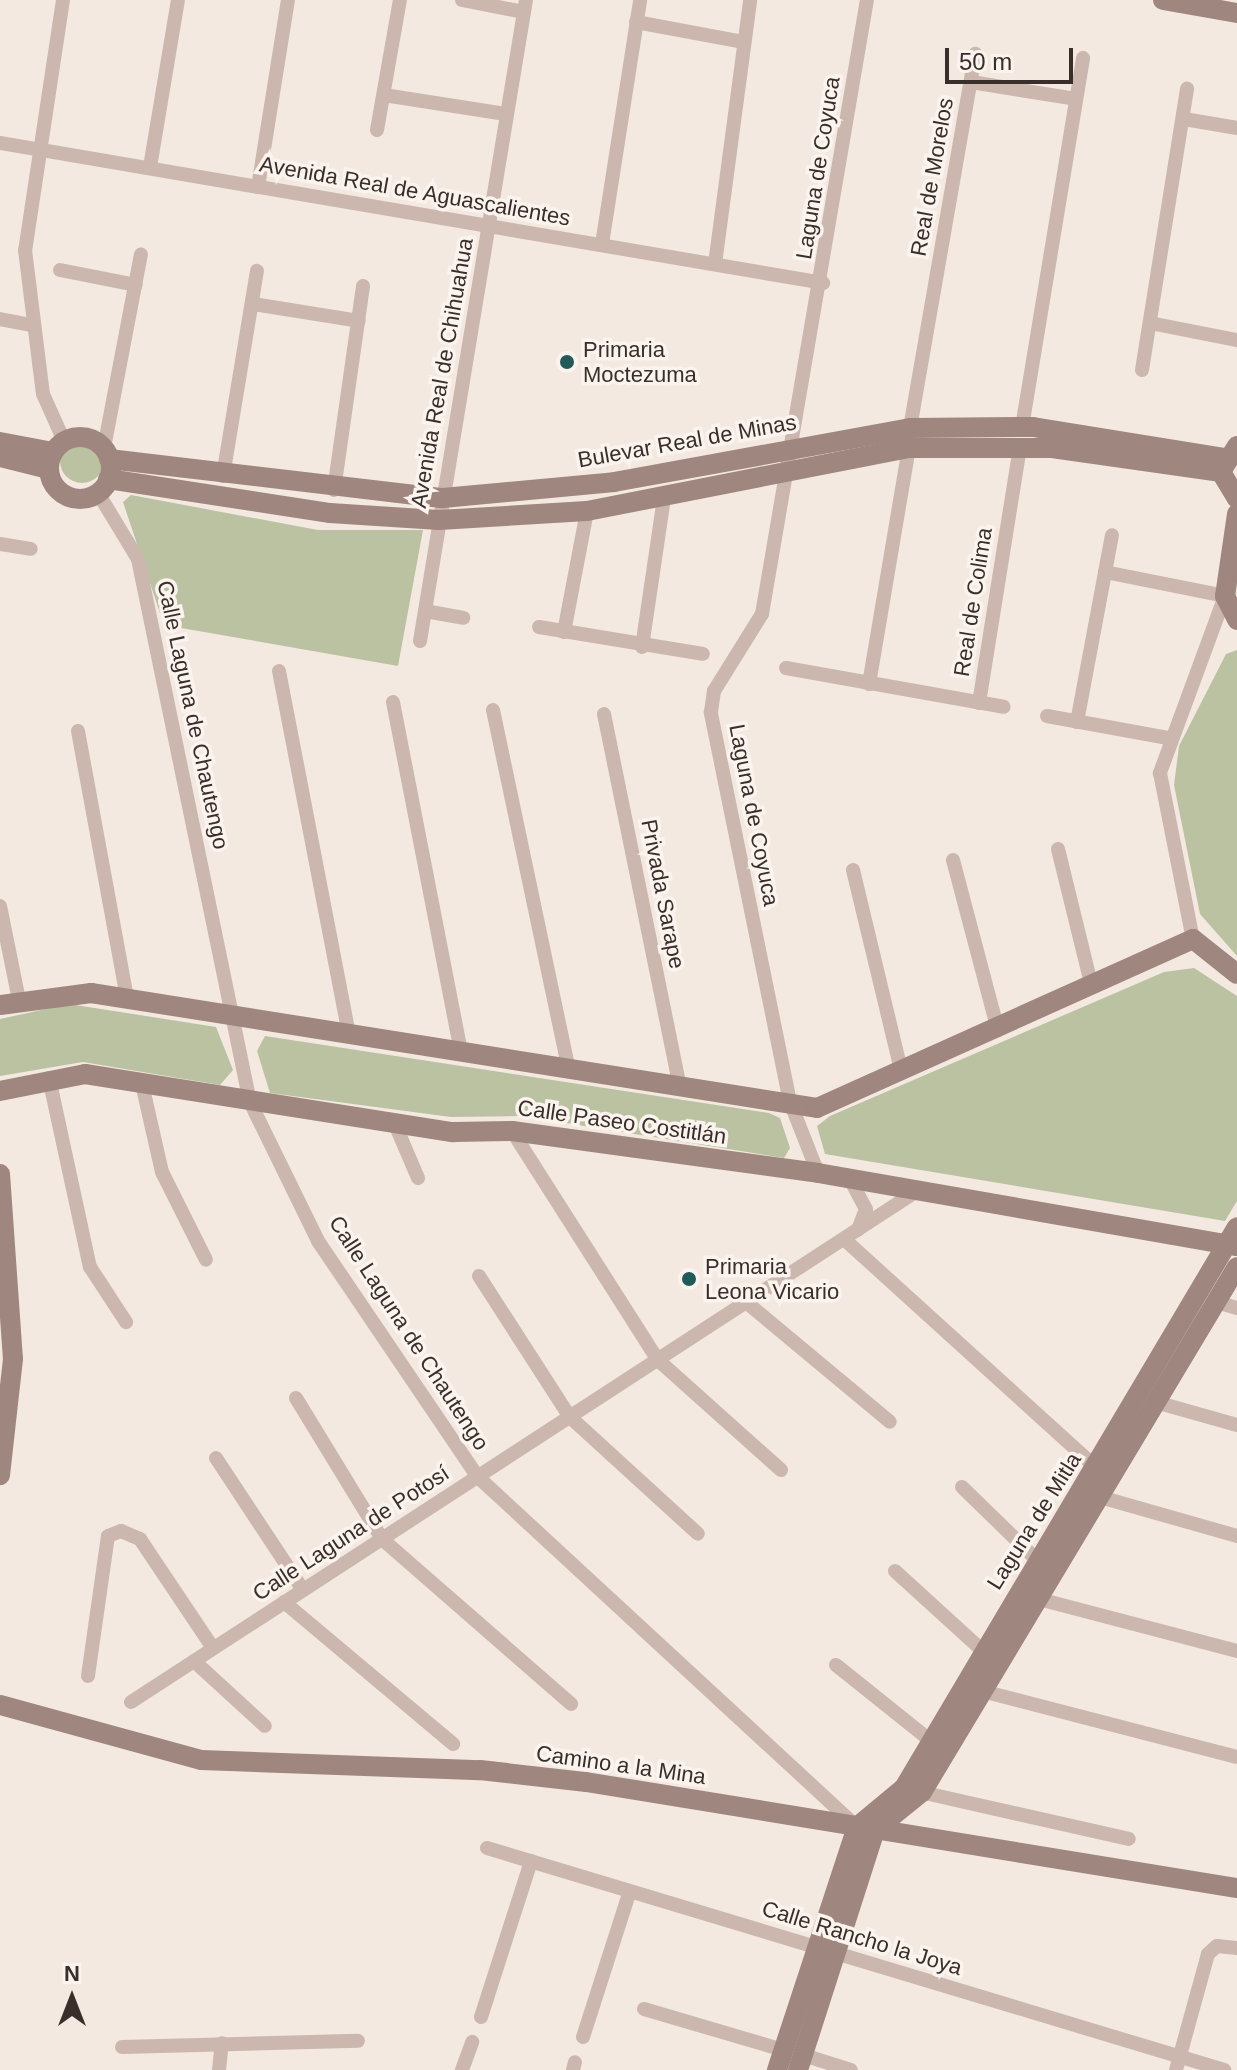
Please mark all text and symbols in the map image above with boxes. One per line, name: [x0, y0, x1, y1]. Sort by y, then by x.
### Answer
scale bar: [949, 32, 1077, 82]
text: 50 m: [959, 48, 1012, 75]
street label: Laguna de Coyuca: [791, 75, 845, 261]
street label: Real de Morelos: [905, 96, 959, 258]
street label: Avenida Real de Aguascalientes: [257, 151, 573, 231]
street label: Avenida Real de Chihuahua: [405, 236, 479, 510]
place label: Primaria Moctezuma: [583, 336, 697, 388]
marker: Primaria Moctezuma: [558, 353, 576, 371]
street label: Bulevar Real de Minas: [576, 409, 798, 473]
street label: Real de Colima: [948, 526, 998, 678]
street label: Calle Laguna de Chautengo: [152, 578, 234, 852]
street label: Laguna de Coyuca: [723, 722, 785, 908]
street label: Privada Sarape: [636, 817, 690, 971]
street label: Calle Paseo Costitlán: [516, 1094, 728, 1150]
street label: Calle Laguna de Chautengo: [323, 1211, 495, 1455]
place label: Primaria Leona Vicario: [705, 1253, 839, 1304]
marker: Primaria Leona Vicario: [680, 1270, 698, 1288]
street label: Laguna de Mitla: [981, 1448, 1087, 1594]
street label: Calle Laguna de Potosí: [248, 1460, 454, 1606]
street label: Camino a la Mina: [534, 1740, 708, 1790]
street label: Calle Rancho la Joya: [759, 1895, 965, 1981]
north arrow: [32, 1958, 112, 2038]
text: N: [64, 1961, 80, 1986]

